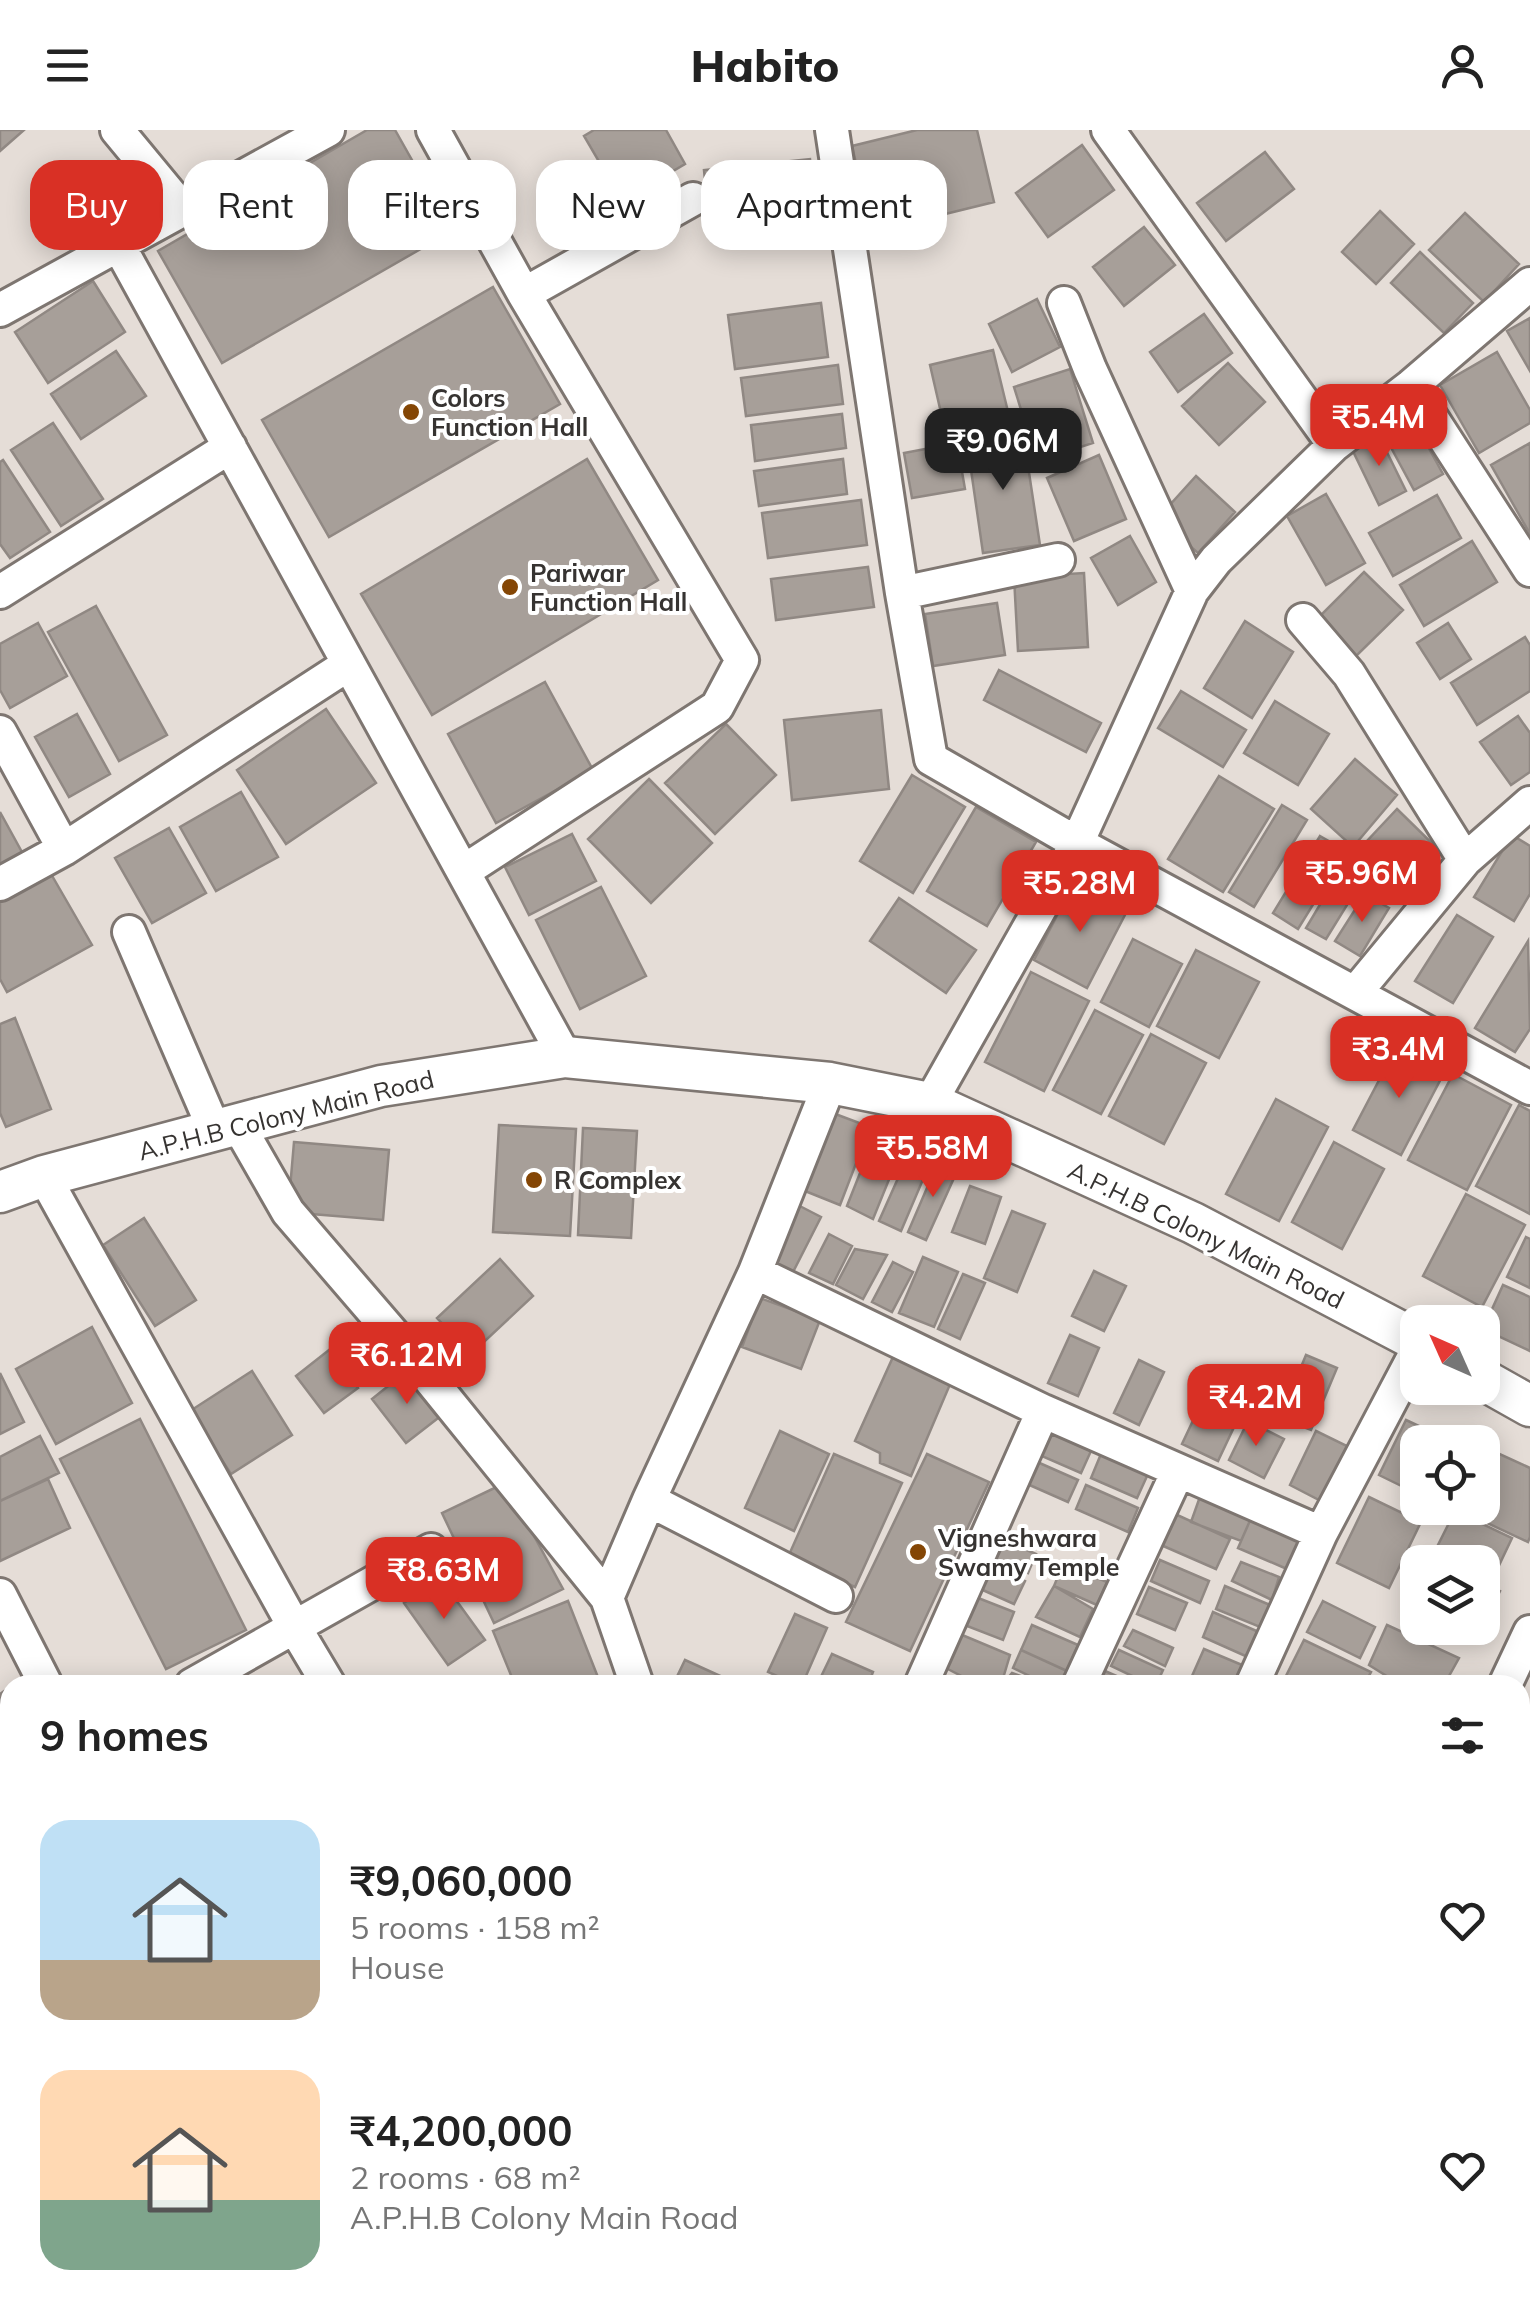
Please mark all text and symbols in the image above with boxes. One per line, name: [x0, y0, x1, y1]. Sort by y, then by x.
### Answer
text: Habito: [690, 37, 840, 93]
icon: menu: [40, 38, 95, 93]
icon: person: [1435, 38, 1490, 93]
chip: Buy: [30, 160, 163, 250]
chip: Rent: [183, 160, 328, 250]
chip: Filters: [348, 160, 516, 250]
chip: New: [536, 160, 681, 250]
chip: Apartment: [701, 160, 947, 250]
place label: Colors Function Hall: [431, 382, 588, 442]
pin: ₹5.4M: [1309, 384, 1449, 469]
text: ₹5.4M: [1332, 396, 1426, 436]
marker: Colors Function Hall: [400, 401, 422, 423]
pin: ₹9.06M: [922, 408, 1084, 493]
text: ₹9.06M: [947, 420, 1059, 460]
place label: Pariwar Function Hall: [530, 557, 687, 617]
marker: Pariwar Function Hall: [499, 576, 521, 598]
pin: ₹5.96M: [1281, 840, 1443, 925]
pin: ₹5.28M: [999, 850, 1161, 935]
text: ₹5.96M: [1306, 852, 1418, 892]
text: ₹5.28M: [1024, 862, 1136, 902]
pin: ₹3.4M: [1329, 1016, 1469, 1101]
text: ₹3.4M: [1352, 1028, 1446, 1068]
street label: A.P.H.B Colony Main Road: [135, 1063, 437, 1166]
pin: ₹5.58M: [852, 1115, 1014, 1200]
text: ₹5.58M: [877, 1127, 989, 1167]
street label: A.P.H.B Colony Main Road: [1063, 1154, 1349, 1315]
place label: R Complex: [554, 1164, 682, 1195]
marker: R Complex: [523, 1169, 545, 1191]
north arrow: [1400, 1305, 1500, 1405]
map controls: [1400, 1305, 1500, 1645]
pin: ₹6.12M: [326, 1322, 488, 1407]
text: ₹6.12M: [351, 1334, 463, 1374]
pin: ₹4.2M: [1186, 1364, 1326, 1449]
text: ₹4.2M: [1209, 1376, 1303, 1416]
button: locate: [1400, 1425, 1500, 1525]
place label: Vigneshwara Swamy Temple: [937, 1522, 1119, 1582]
pin: ₹8.63M: [363, 1537, 525, 1622]
marker: Vigneshwara Swamy Temple: [907, 1541, 929, 1563]
button: layers: [1400, 1545, 1500, 1645]
text: ₹8.63M: [388, 1549, 500, 1589]
icon: filters: [1435, 1708, 1490, 1763]
text: 9 homes: [40, 1709, 209, 1762]
text: ₹9,060,000: [350, 1854, 572, 1907]
icon: home: [120, 1860, 240, 1980]
icon: heart: [1435, 1893, 1490, 1948]
text: 5 rooms · 158 m²: [350, 1907, 600, 1947]
text: House: [350, 1947, 445, 1987]
text: ₹4,200,000: [350, 2104, 572, 2157]
icon: home: [120, 2110, 240, 2230]
icon: heart: [1435, 2143, 1490, 2198]
text: 2 rooms · 68 m²: [350, 2157, 581, 2197]
text: A.P.H.B Colony Main Road: [350, 2197, 739, 2237]

